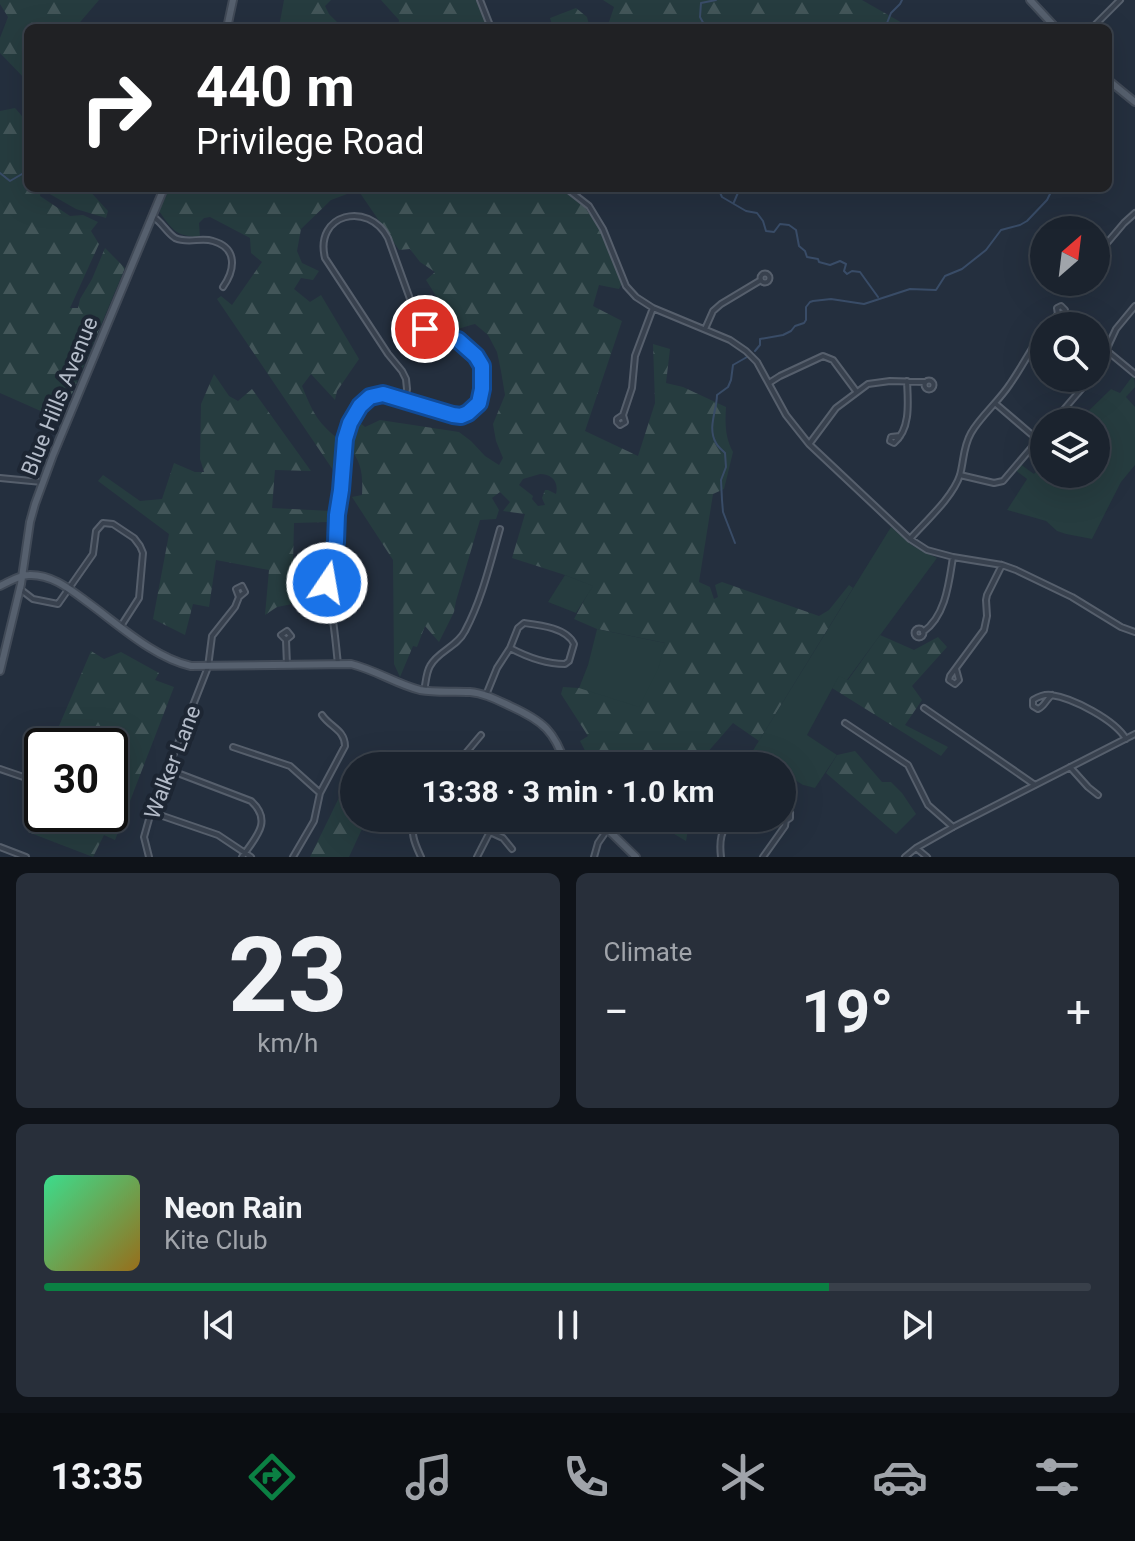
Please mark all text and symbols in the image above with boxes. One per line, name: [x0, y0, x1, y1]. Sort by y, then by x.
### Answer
text: 440 m: [196, 54, 355, 120]
icon: right: [64, 56, 168, 160]
text: Privilege Road: [196, 121, 425, 163]
north arrow: [1030, 216, 1110, 296]
map controls: [1030, 216, 1110, 488]
pin: [391, 295, 459, 363]
icon: arrive: [403, 307, 447, 351]
button: search: [1030, 312, 1110, 392]
street label: Blue Hills Avenue: [16, 313, 103, 479]
button: layers: [1030, 408, 1110, 488]
position arrow: [285, 541, 369, 625]
street label: Walker Lane: [139, 702, 206, 822]
speed limit sign: 30: [24, 728, 128, 832]
text: 13:38 · 3 min · 1.0 km: [421, 774, 715, 809]
text: 23: [228, 915, 347, 1036]
text: Climate: [604, 937, 692, 967]
text: 19°: [801, 976, 893, 1047]
text: −: [604, 986, 629, 1038]
text: +: [1066, 986, 1091, 1038]
text: km/h: [257, 1028, 318, 1058]
text: Neon Rain: [164, 1190, 303, 1225]
text: Kite Club: [164, 1225, 268, 1255]
icon: previous: [197, 1303, 241, 1347]
icon: pause: [546, 1303, 590, 1347]
icon: next: [895, 1303, 939, 1347]
icon: directions: [244, 1449, 300, 1505]
icon: music: [401, 1449, 457, 1505]
icon: phone: [558, 1449, 614, 1505]
icon: climate: [715, 1449, 771, 1505]
icon: car: [872, 1449, 928, 1505]
icon: filters: [1029, 1449, 1085, 1505]
text: 13:35: [50, 1456, 143, 1498]

